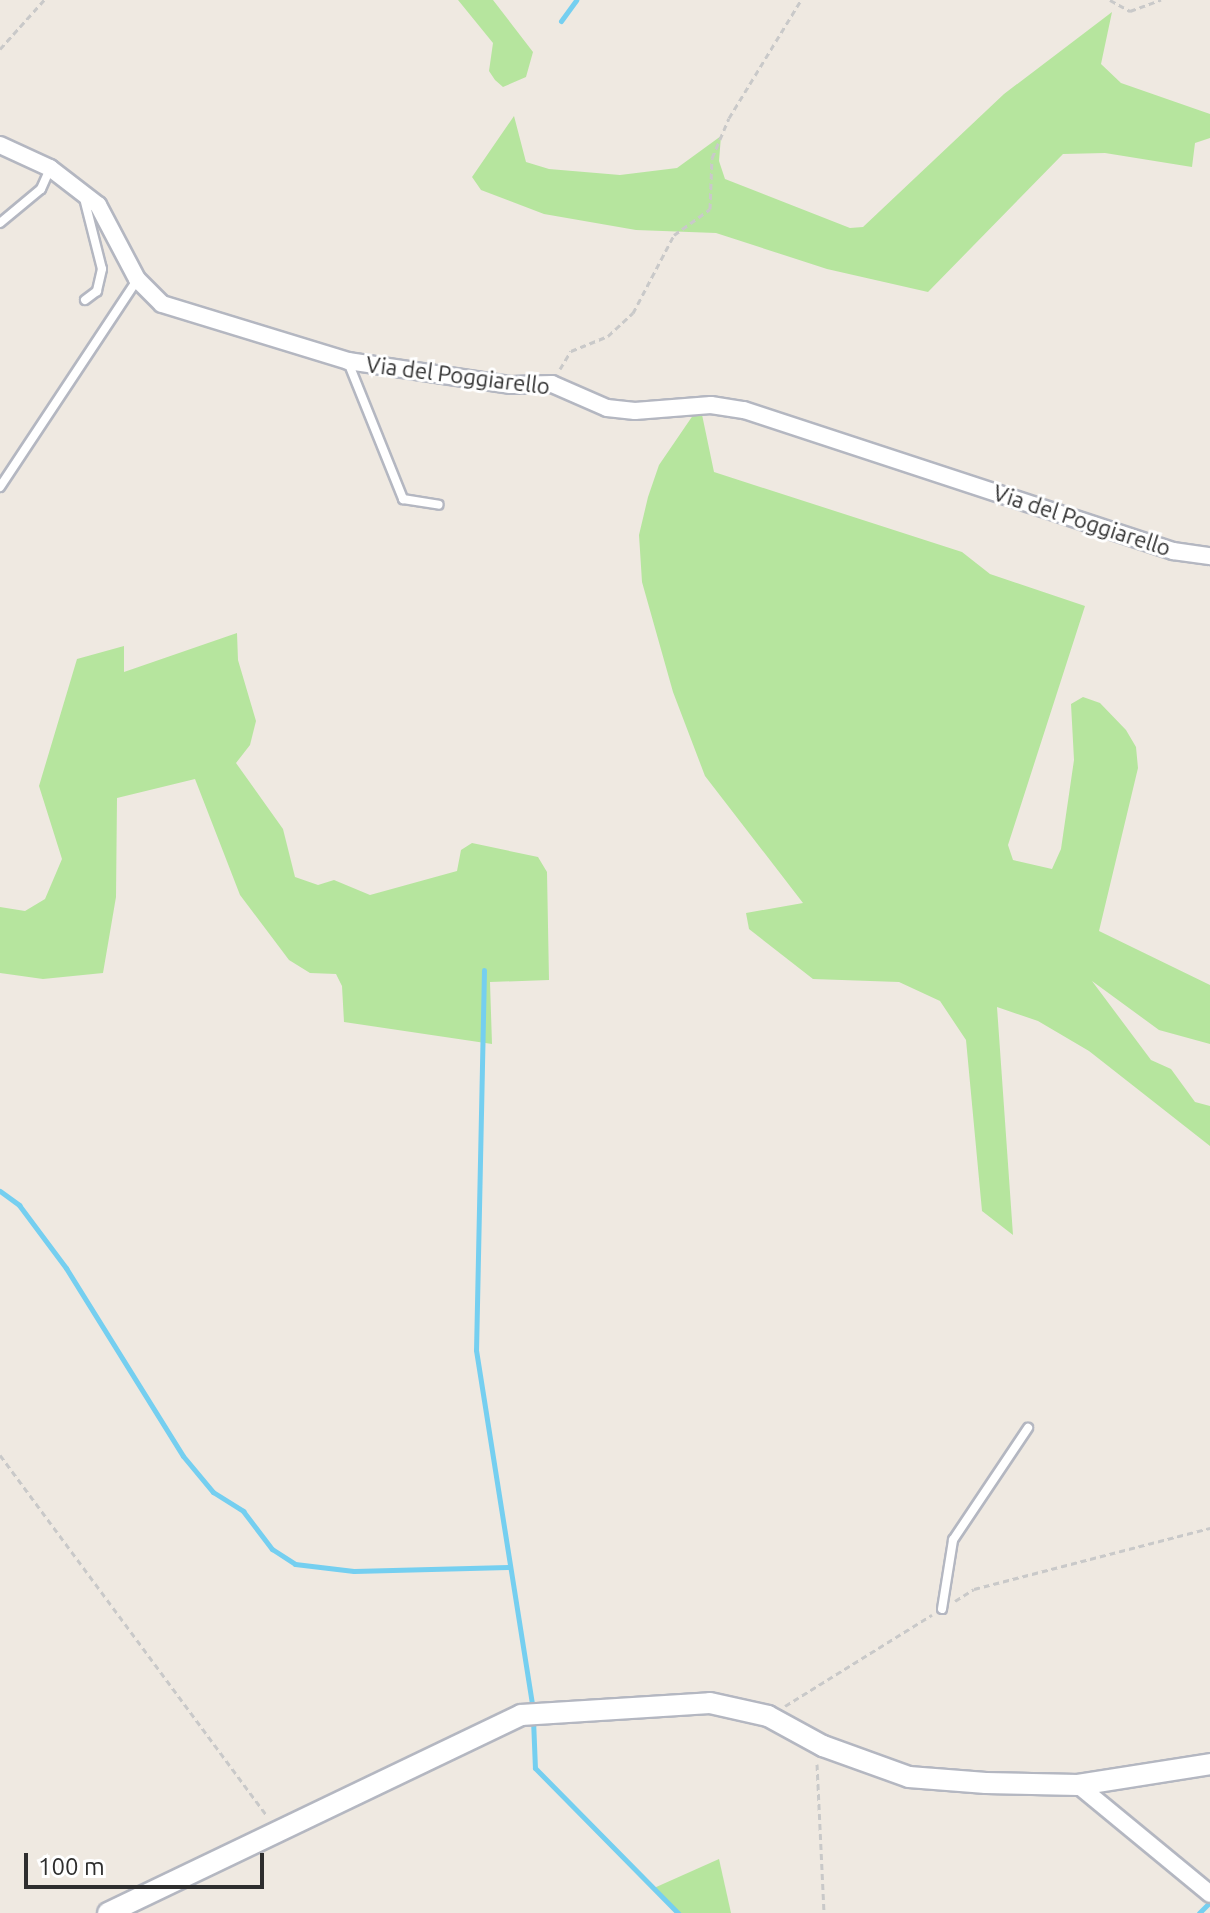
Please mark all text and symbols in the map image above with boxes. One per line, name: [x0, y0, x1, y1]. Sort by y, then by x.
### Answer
street label: Via del Poggiarello: [365, 351, 551, 399]
street label: Via del Poggiarello: [990, 479, 1174, 561]
scale bar: [28, 1837, 268, 1887]
text: 100 m: [38, 1853, 105, 1880]

